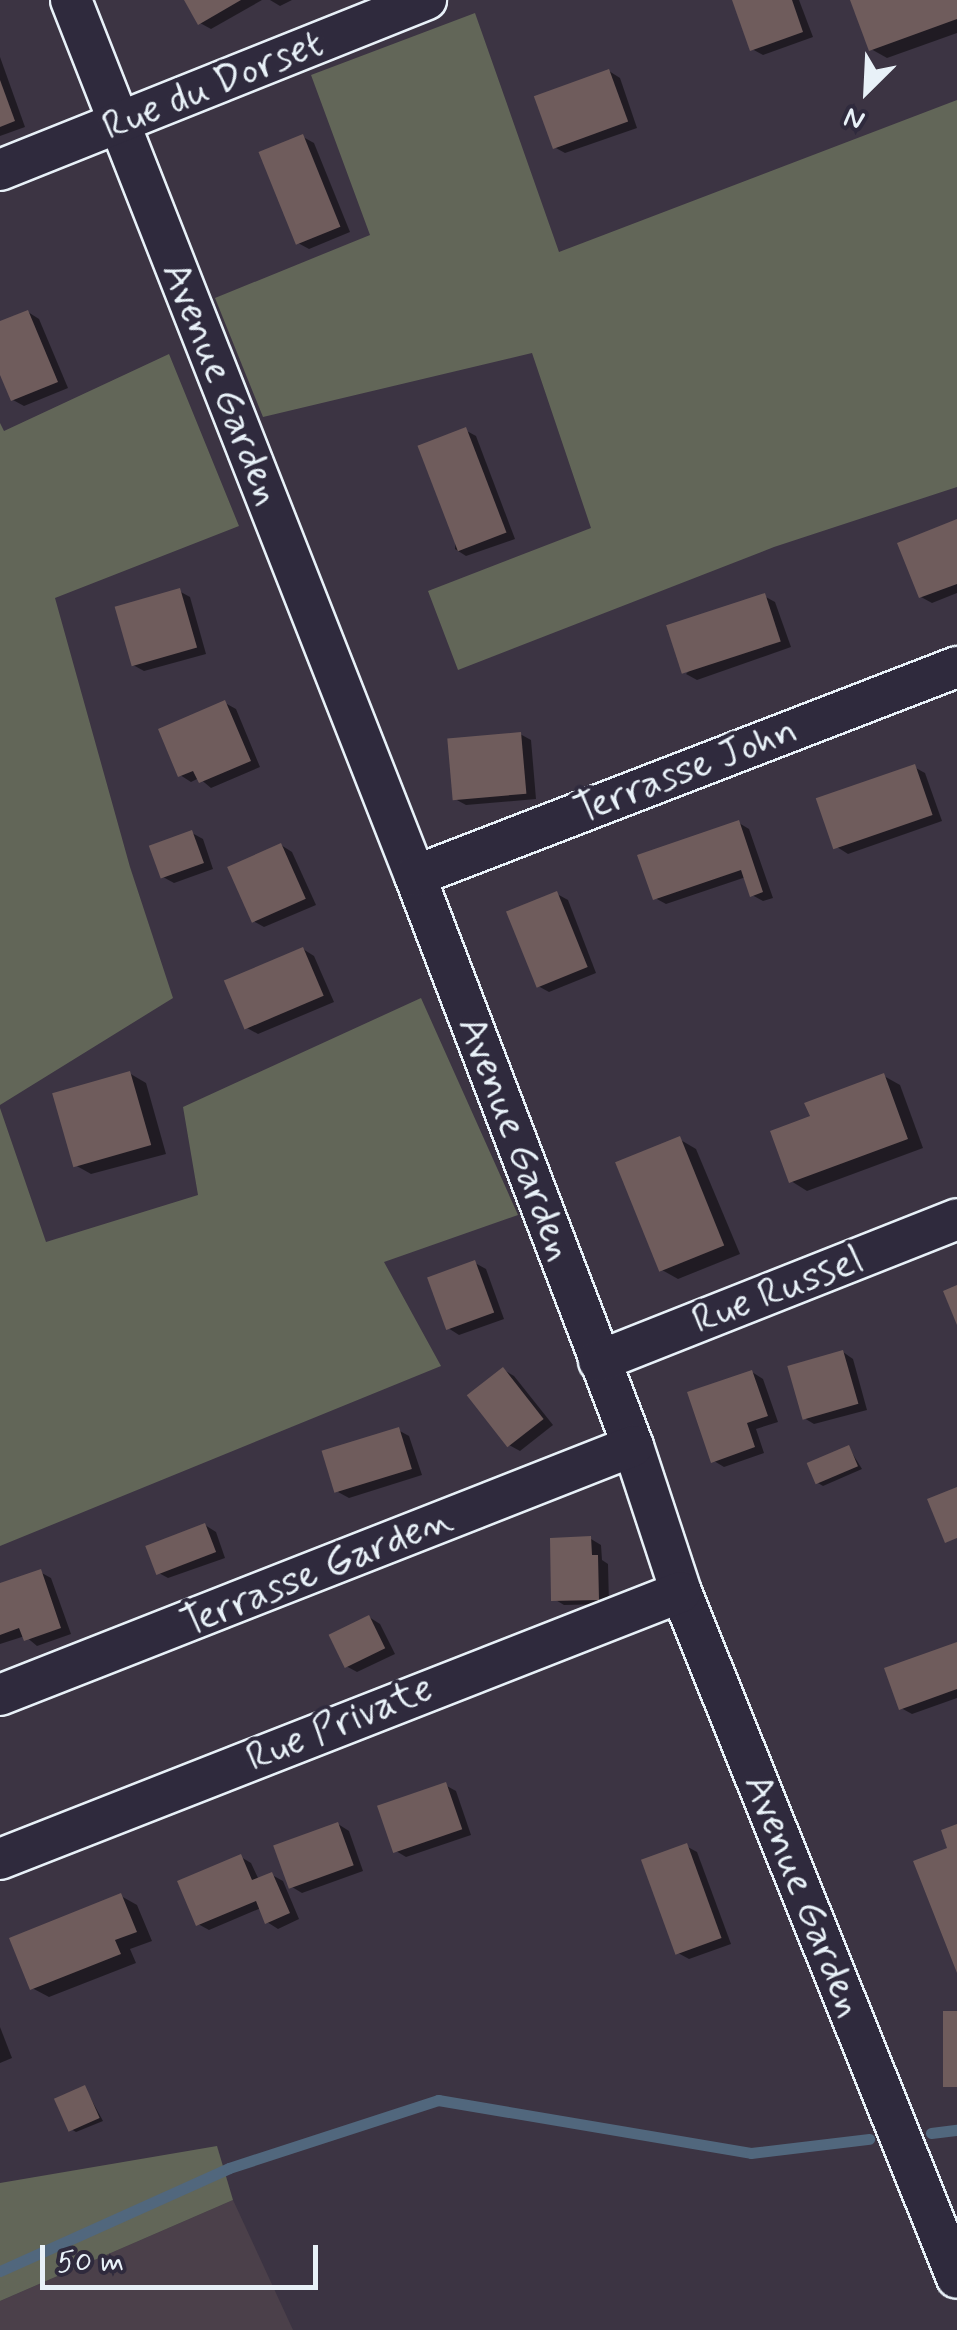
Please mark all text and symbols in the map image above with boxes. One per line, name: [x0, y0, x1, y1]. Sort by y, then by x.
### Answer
street label: Rue du Dorset: [95, 20, 331, 152]
north arrow: [817, 40, 917, 140]
text: N: [839, 97, 871, 139]
street label: Avenue Garden: [151, 256, 291, 512]
street label: Terrasse John: [564, 705, 808, 837]
street label: Avenue Garden: [447, 1011, 583, 1267]
street label: Rue Russel: [688, 1237, 868, 1345]
street label: Terrasse Garden: [181, 1498, 453, 1646]
street label: Rue Private: [240, 1665, 440, 1783]
street label: Avenue Garden: [733, 1768, 873, 2024]
scale bar: [45, 2225, 322, 2287]
text: 50 m: [57, 2243, 124, 2282]

